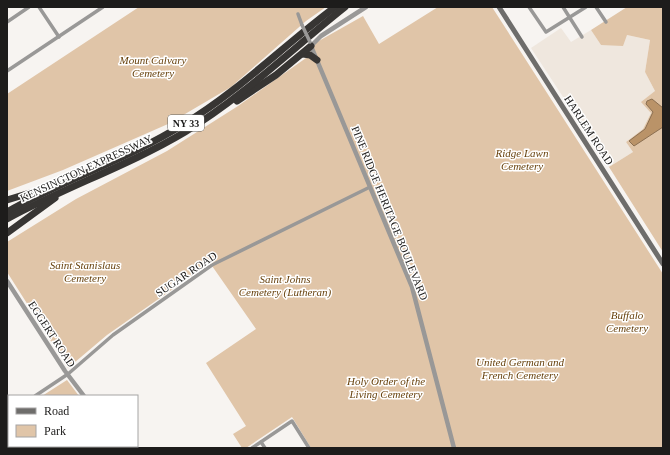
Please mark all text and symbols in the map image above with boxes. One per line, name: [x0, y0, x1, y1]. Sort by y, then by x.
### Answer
park label: Mount Calvary Cemetery: [119, 54, 187, 79]
street label: HARLEM ROAD: [562, 93, 616, 167]
road number: NY 33: [168, 115, 204, 131]
street label: PINE RIDGE HERITAGE BOULEVARD: [349, 124, 431, 302]
street label: KENSINGTON EXPRESSWAY: [18, 132, 154, 204]
park label: Ridge Lawn Cemetery: [495, 147, 549, 172]
street label: SUGAR ROAD: [153, 249, 219, 299]
park label: Saint Stanislaus Cemetery: [50, 259, 120, 284]
park label: Saint Johns Cemetery (Lutheran): [239, 273, 332, 299]
street label: EGGERT ROAD: [26, 299, 78, 369]
park label: Buffalo Cemetery: [606, 309, 648, 334]
park label: United German and French Cemetery: [476, 356, 564, 381]
park label: Holy Order of the Living Cemetery: [346, 375, 425, 400]
legend: [8, 395, 138, 447]
text: Road: [44, 404, 69, 418]
text: Park: [44, 424, 66, 438]

